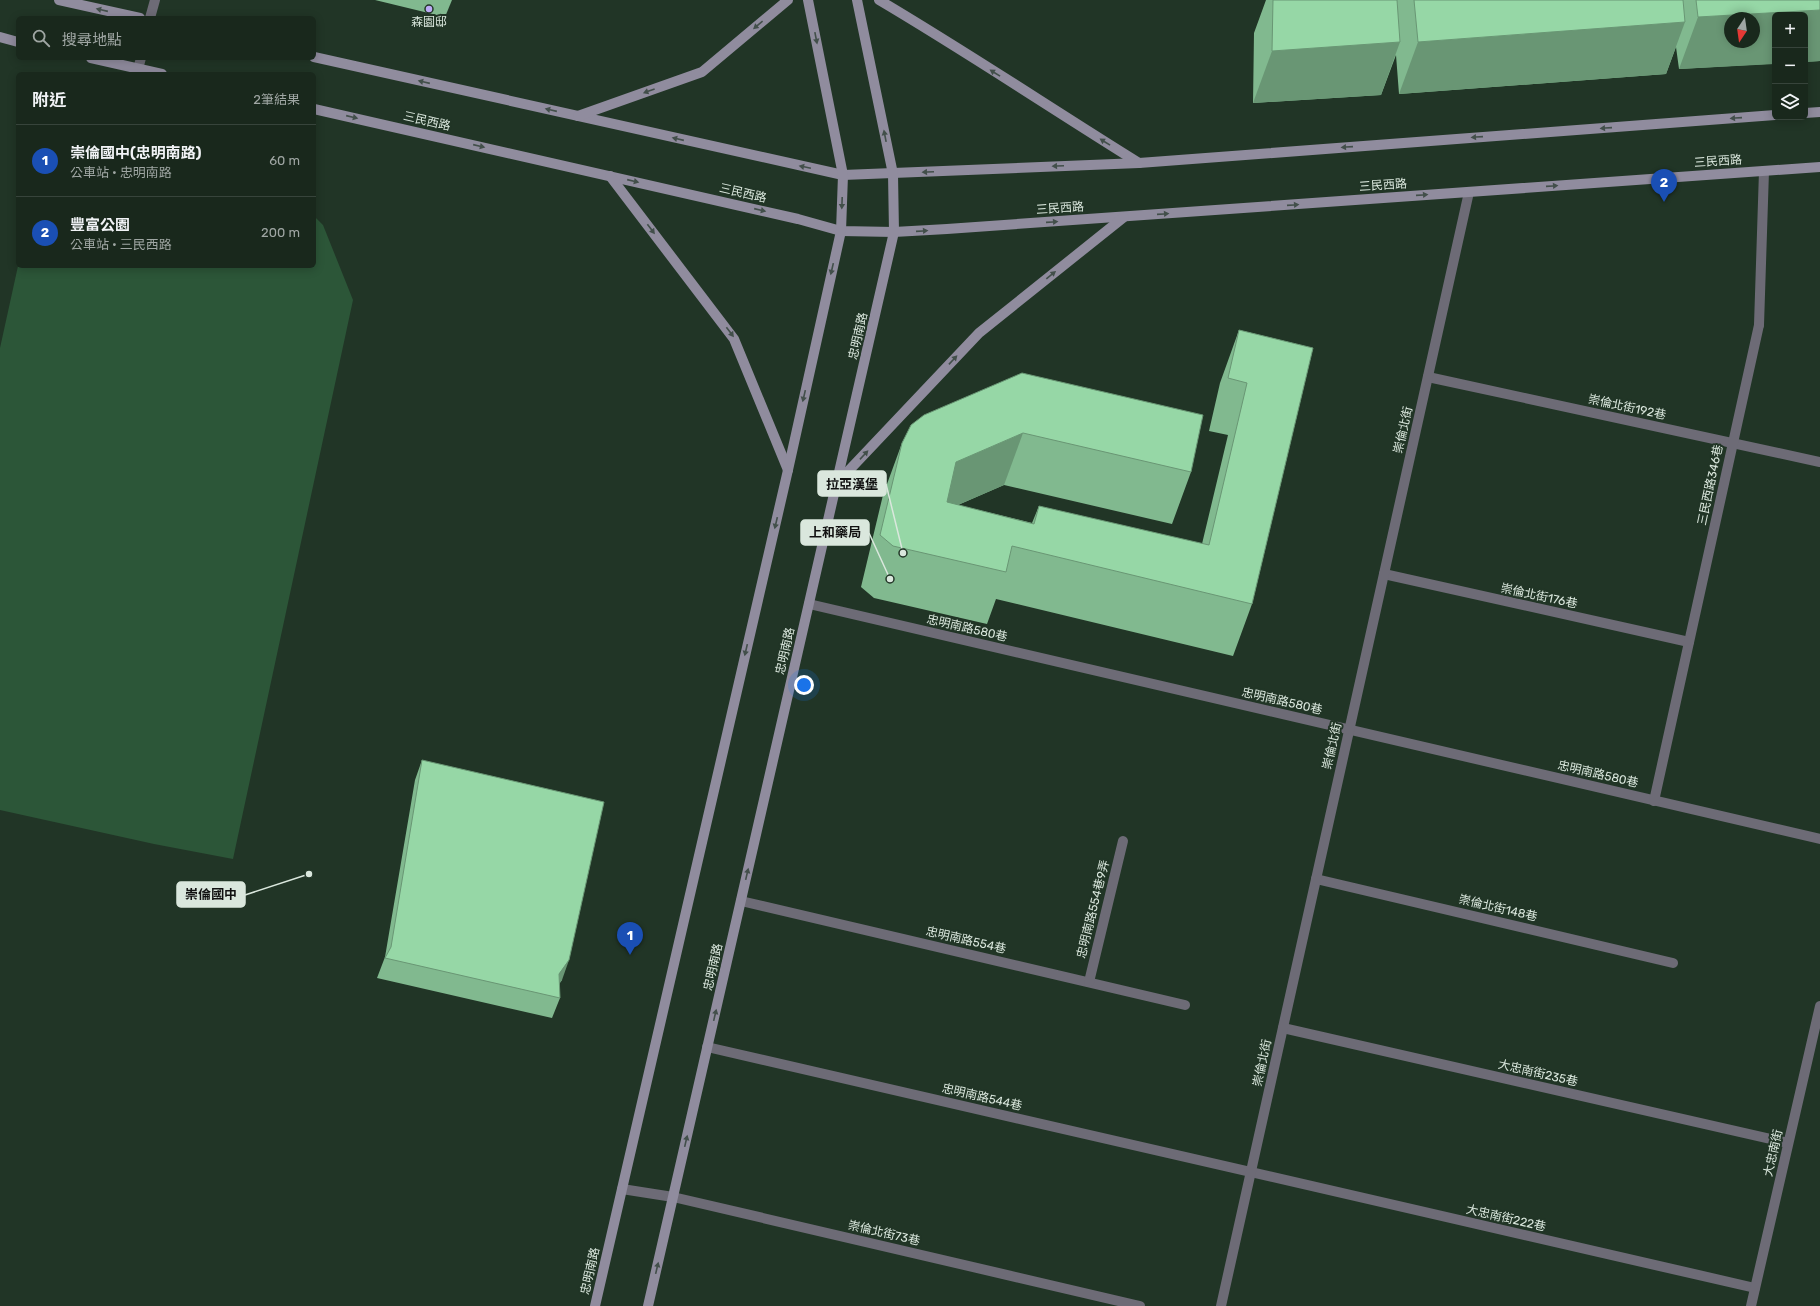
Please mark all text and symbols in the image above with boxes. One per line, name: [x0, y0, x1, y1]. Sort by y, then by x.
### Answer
marker: 森園邸: [424, 4, 434, 14]
one-way arrow: [96, 6, 109, 12]
north arrow: [1724, 12, 1760, 48]
map controls: [1772, 12, 1808, 120]
button: +: [1772, 12, 1808, 48]
place label: 森園邸: [411, 15, 447, 29]
search box: [16, 16, 316, 60]
one-way arrow: [753, 21, 764, 30]
icon: search: [30, 27, 52, 49]
text: 搜尋地點: [62, 31, 122, 49]
one-way arrow: [813, 32, 819, 44]
button: −: [1772, 48, 1808, 84]
one-way arrow: [990, 69, 1000, 77]
one-way arrow: [418, 78, 430, 84]
button: layers: [1772, 84, 1808, 120]
one-way arrow: [642, 89, 654, 95]
text: 附近: [32, 90, 66, 110]
text: 2筆結果: [253, 92, 300, 107]
one-way arrow: [545, 107, 557, 113]
street label: 三民西路: [402, 109, 452, 133]
one-way arrow: [346, 115, 358, 121]
one-way arrow: [1730, 115, 1742, 122]
one-way arrow: [1600, 124, 1612, 131]
one-way arrow: [881, 130, 887, 142]
one-way arrow: [1471, 134, 1483, 141]
one-way arrow: [672, 135, 684, 141]
one-way arrow: [1100, 138, 1110, 146]
one-way arrow: [473, 143, 485, 149]
text: 崇倫國中(忠明南路): [70, 144, 202, 162]
one-way arrow: [1341, 144, 1353, 151]
street label: 三民西路: [1694, 152, 1742, 170]
text: 1: [42, 153, 48, 168]
text: 60 m: [269, 153, 300, 168]
one-way arrow: [1051, 163, 1064, 169]
one-way arrow: [799, 164, 811, 170]
text: 公車站 · 忠明南路: [70, 165, 172, 180]
one-way arrow: [921, 169, 934, 175]
pin: 2: [1651, 169, 1677, 202]
street label: 三民西路: [1359, 176, 1407, 194]
one-way arrow: [627, 178, 639, 184]
street label: 三民西路: [718, 181, 768, 205]
one-way arrow: [1546, 183, 1558, 190]
one-way arrow: [1416, 192, 1428, 199]
one-way arrow: [839, 197, 845, 210]
street label: 三民西路: [1036, 199, 1084, 217]
one-way arrow: [1287, 201, 1299, 208]
one-way arrow: [753, 207, 766, 213]
one-way arrow: [1157, 210, 1169, 217]
text: 豐富公園: [70, 216, 130, 234]
one-way arrow: [1046, 218, 1058, 225]
one-way arrow: [646, 224, 655, 235]
text: 2: [41, 225, 49, 240]
text: 200 m: [261, 225, 300, 240]
one-way arrow: [916, 227, 928, 234]
text: 公車站 · 三民西路: [70, 237, 172, 252]
one-way arrow: [829, 263, 835, 276]
one-way arrow: [1046, 271, 1057, 280]
street label: 忠明南路: [846, 311, 870, 361]
one-way arrow: [725, 327, 734, 338]
one-way arrow: [949, 355, 958, 365]
one-way arrow: [801, 390, 807, 403]
street label: 崇倫北街192巷: [1587, 392, 1667, 422]
street label: 崇倫北街: [1391, 405, 1415, 455]
street label: 三民西路346巷: [1695, 443, 1725, 527]
one-way arrow: [859, 450, 869, 460]
callout: 拉亞漢堡: [818, 471, 886, 496]
text: 拉亞漢堡: [826, 477, 878, 492]
one-way arrow: [772, 517, 778, 529]
callout: 上和藥局: [801, 520, 869, 545]
text: 上和藥局: [809, 525, 861, 540]
street label: 崇倫北街176巷: [1499, 581, 1579, 611]
street label: 忠明南路580巷: [925, 612, 1009, 644]
street label: 忠明南路: [773, 626, 797, 676]
one-way arrow: [743, 644, 749, 656]
your location: [794, 675, 814, 695]
street label: 忠明南路580巷: [1240, 685, 1324, 717]
street label: 崇倫北街: [1320, 721, 1344, 771]
street label: 忠明南路580巷: [1556, 758, 1640, 790]
street label: 忠明南路554巷9弄: [1074, 858, 1112, 960]
one-way arrow: [745, 868, 751, 880]
callout: 崇倫國中: [177, 882, 245, 907]
text: 崇倫國中: [185, 887, 237, 902]
street label: 崇倫北街148巷: [1457, 892, 1539, 924]
pin: 1: [617, 922, 643, 955]
street label: 忠明南路554巷: [925, 924, 1007, 956]
street label: 忠明南路: [701, 942, 725, 992]
one-way arrow: [712, 1008, 718, 1021]
street label: 崇倫北街: [1250, 1038, 1274, 1088]
street label: 大忠南街235巷: [1497, 1057, 1579, 1089]
street label: 忠明南路544巷: [940, 1081, 1024, 1113]
street label: 大忠南街: [1761, 1128, 1785, 1178]
one-way arrow: [683, 1135, 689, 1147]
street label: 大忠南街222巷: [1465, 1202, 1547, 1234]
street label: 崇倫北街73巷: [847, 1218, 921, 1248]
street label: 忠明南路: [578, 1246, 602, 1296]
one-way arrow: [654, 1262, 660, 1274]

